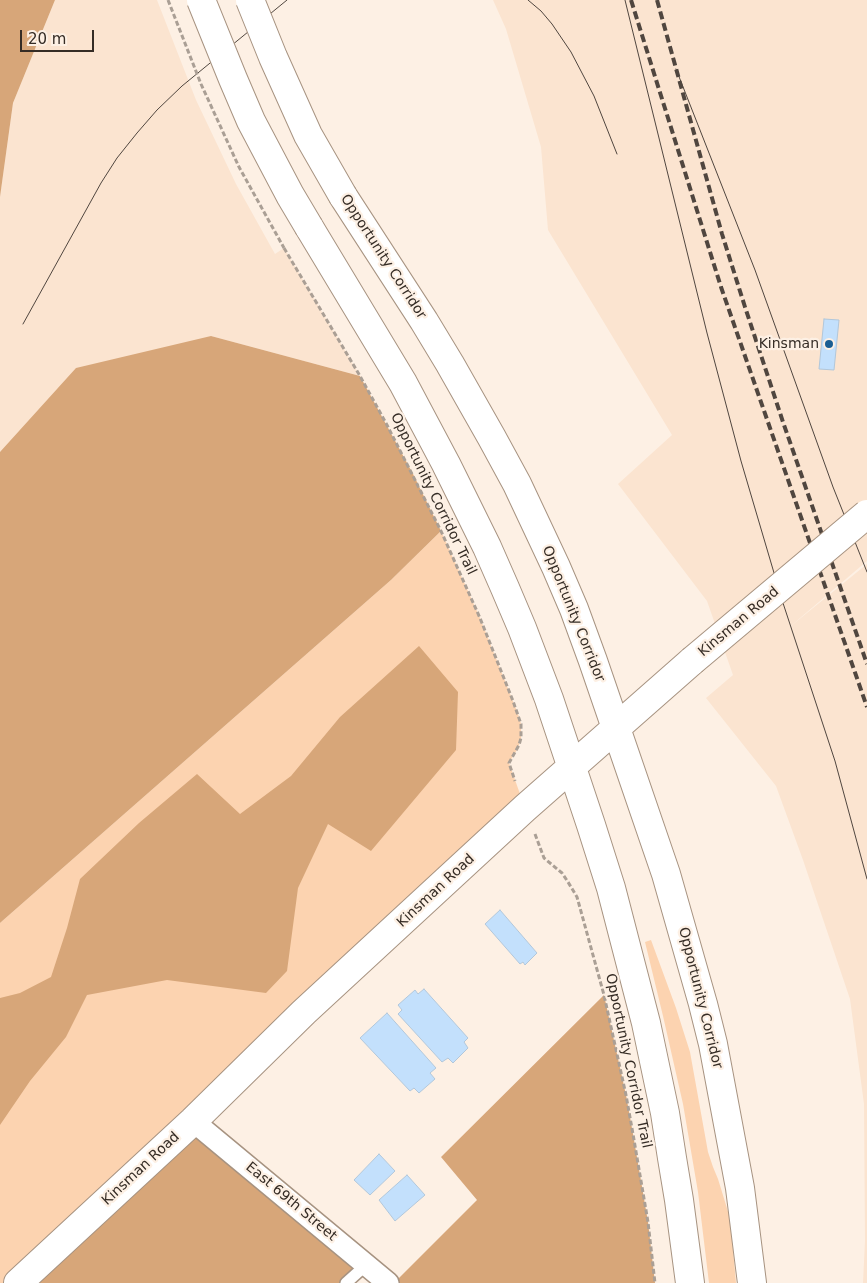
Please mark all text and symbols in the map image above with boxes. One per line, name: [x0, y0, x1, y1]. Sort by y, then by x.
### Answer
scale bar: [22, 20, 96, 52]
text: 20 m: [28, 30, 66, 48]
street label: Opportunity Corridor: [336, 192, 430, 322]
place label: Kinsman: [759, 336, 819, 352]
marker: Kinsman: [823, 338, 835, 350]
street label: Opportunity Corridor Trail: [386, 410, 480, 578]
street label: Opportunity Corridor: [538, 544, 608, 684]
street label: Kinsman Road: [695, 583, 783, 661]
street label: Kinsman Road: [394, 851, 478, 931]
street label: Opportunity Corridor: [674, 926, 726, 1070]
street label: Opportunity Corridor Trail: [601, 972, 655, 1150]
street label: Kinsman Road: [99, 1129, 183, 1209]
street label: East 69th Street: [242, 1159, 340, 1245]

